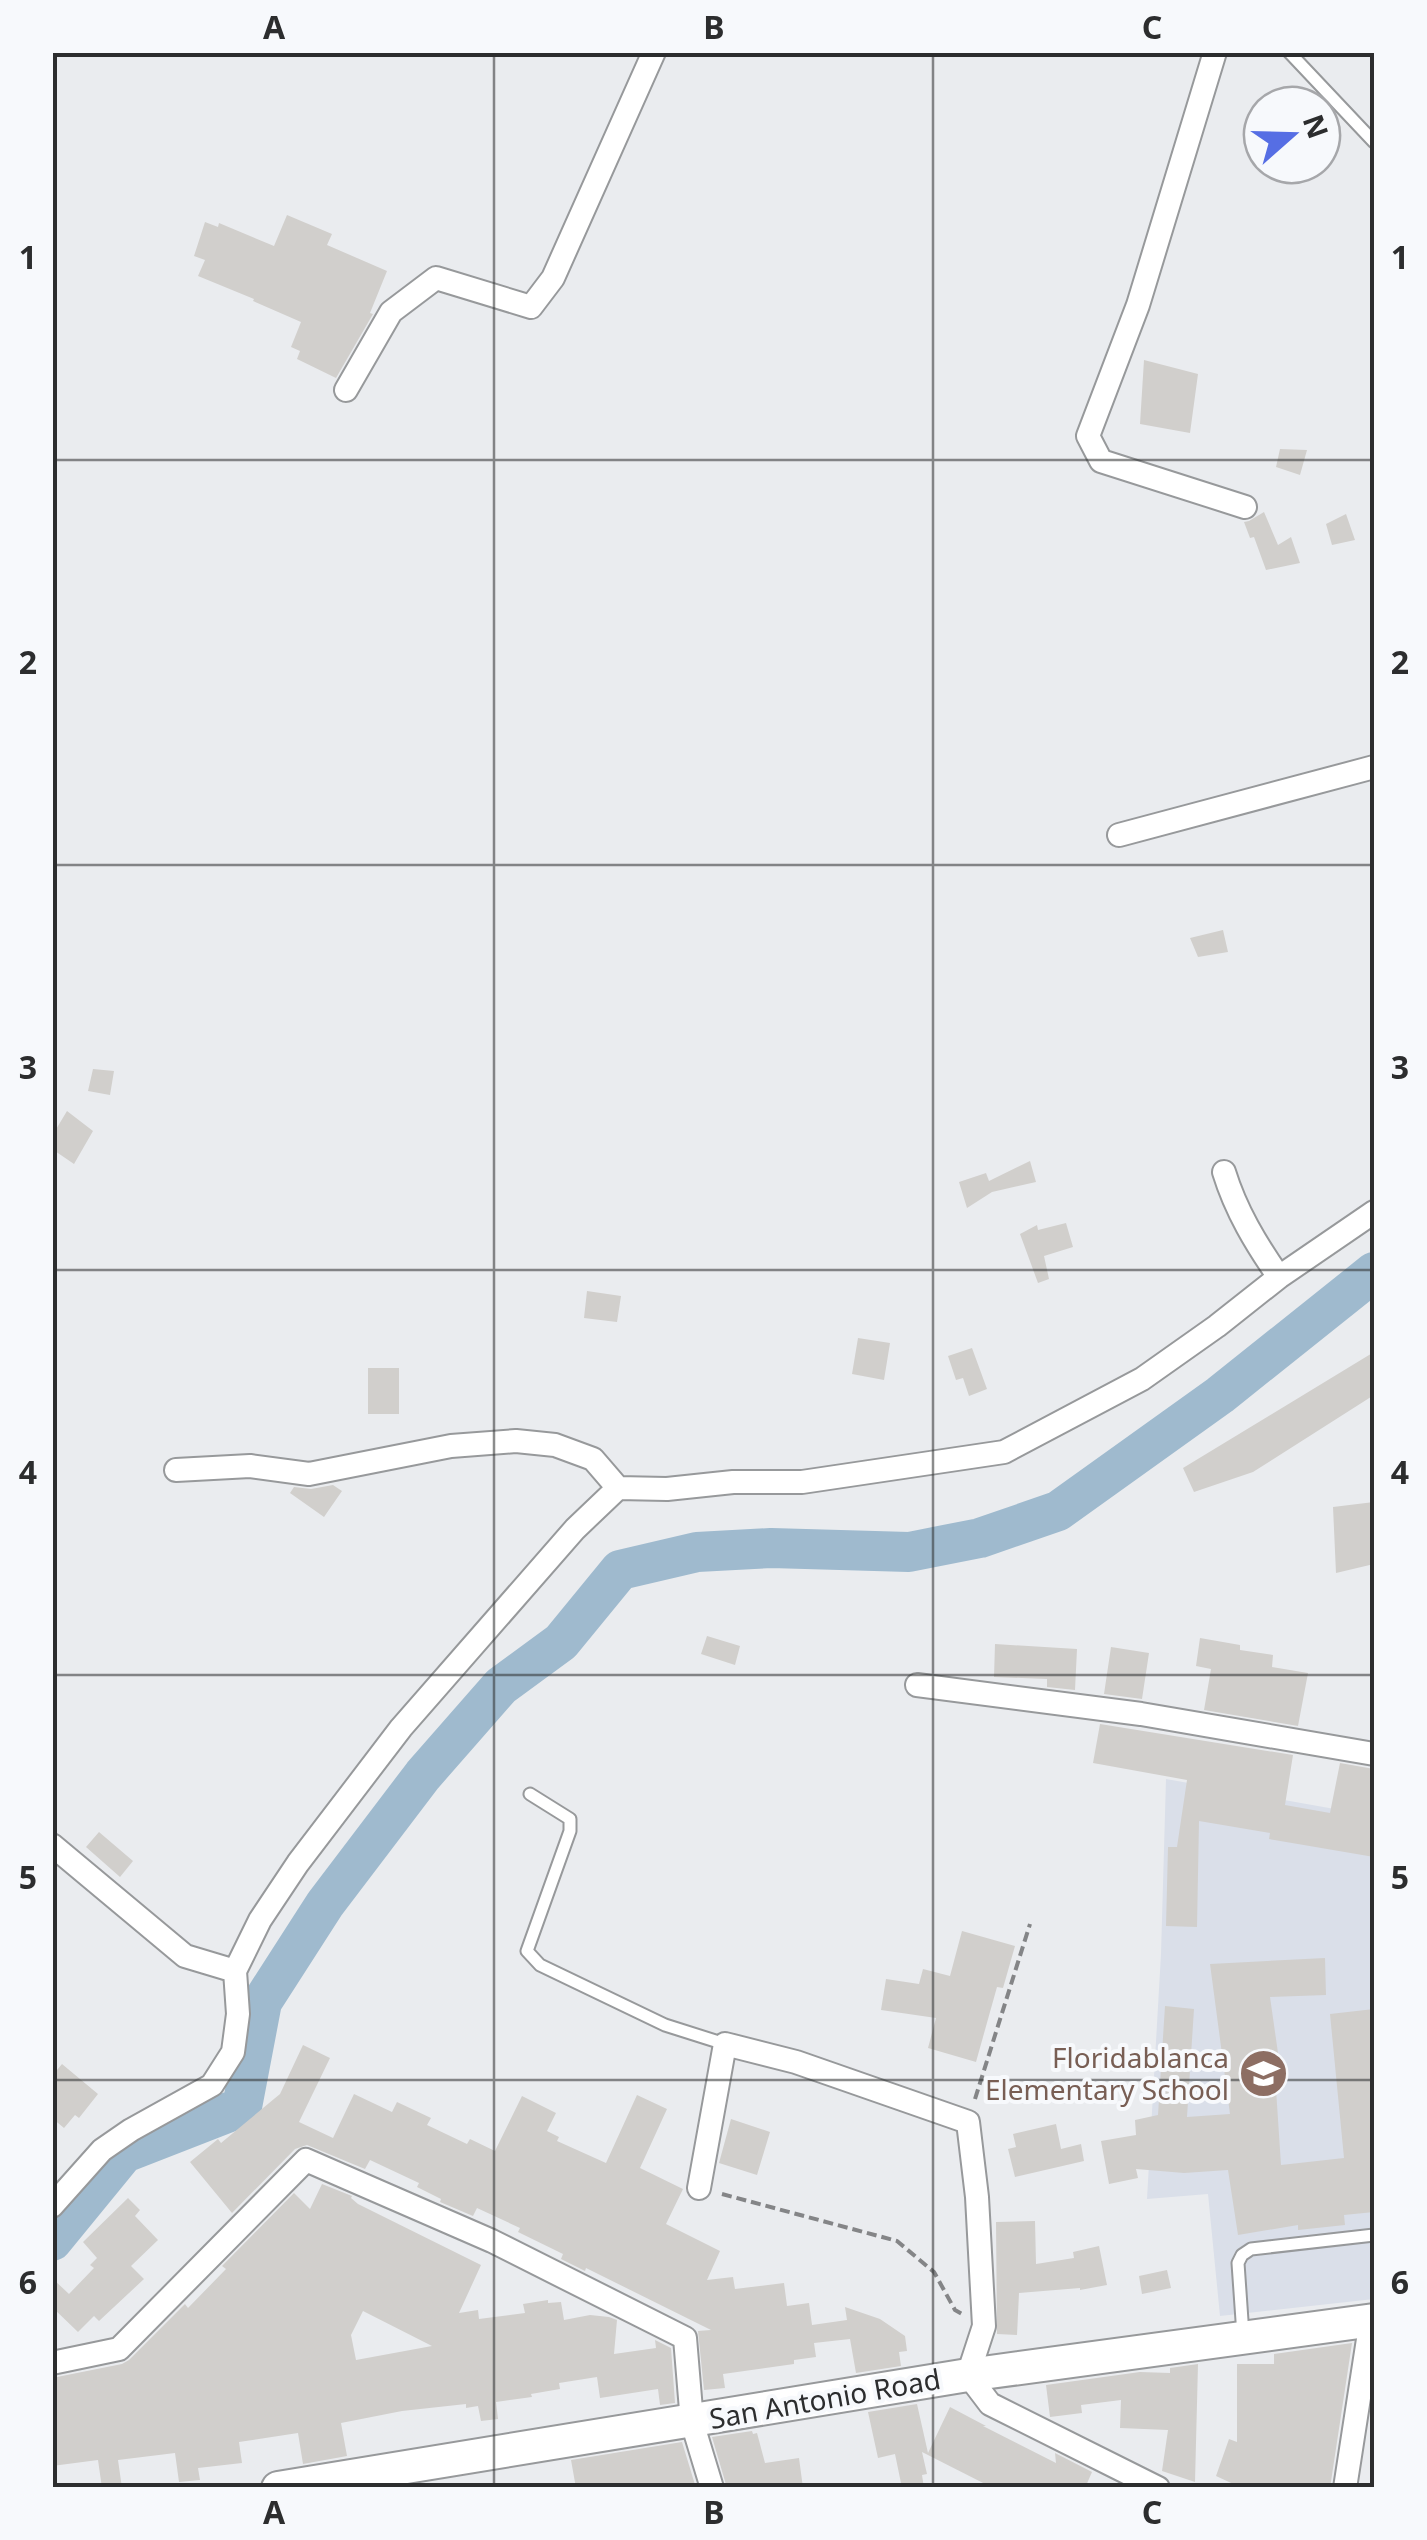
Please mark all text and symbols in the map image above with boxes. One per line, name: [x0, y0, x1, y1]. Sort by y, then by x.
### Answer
text: A: [263, 5, 286, 48]
text: B: [703, 5, 725, 48]
text: C: [1142, 5, 1162, 48]
north arrow: [1242, 85, 1342, 185]
text: N: [1295, 109, 1338, 143]
text: 1: [19, 235, 37, 278]
text: 1: [1391, 235, 1409, 278]
text: 2: [19, 640, 37, 683]
text: 2: [1391, 640, 1409, 683]
text: 3: [19, 1045, 37, 1088]
text: 3: [1391, 1045, 1409, 1088]
text: 4: [19, 1450, 37, 1493]
text: 4: [1391, 1450, 1409, 1493]
text: 5: [19, 1855, 37, 1898]
text: 5: [1391, 1855, 1409, 1898]
place label: Floridablanca Elementary School: [985, 2038, 1229, 2108]
school or university icon: Floridablanca Elementary School: [1238, 2048, 1290, 2100]
text: 6: [19, 2260, 37, 2303]
text: 6: [1391, 2260, 1409, 2303]
street label: San Antonio Road: [706, 2359, 943, 2437]
text: A: [263, 2490, 286, 2533]
text: B: [703, 2490, 725, 2533]
text: C: [1142, 2490, 1162, 2533]

